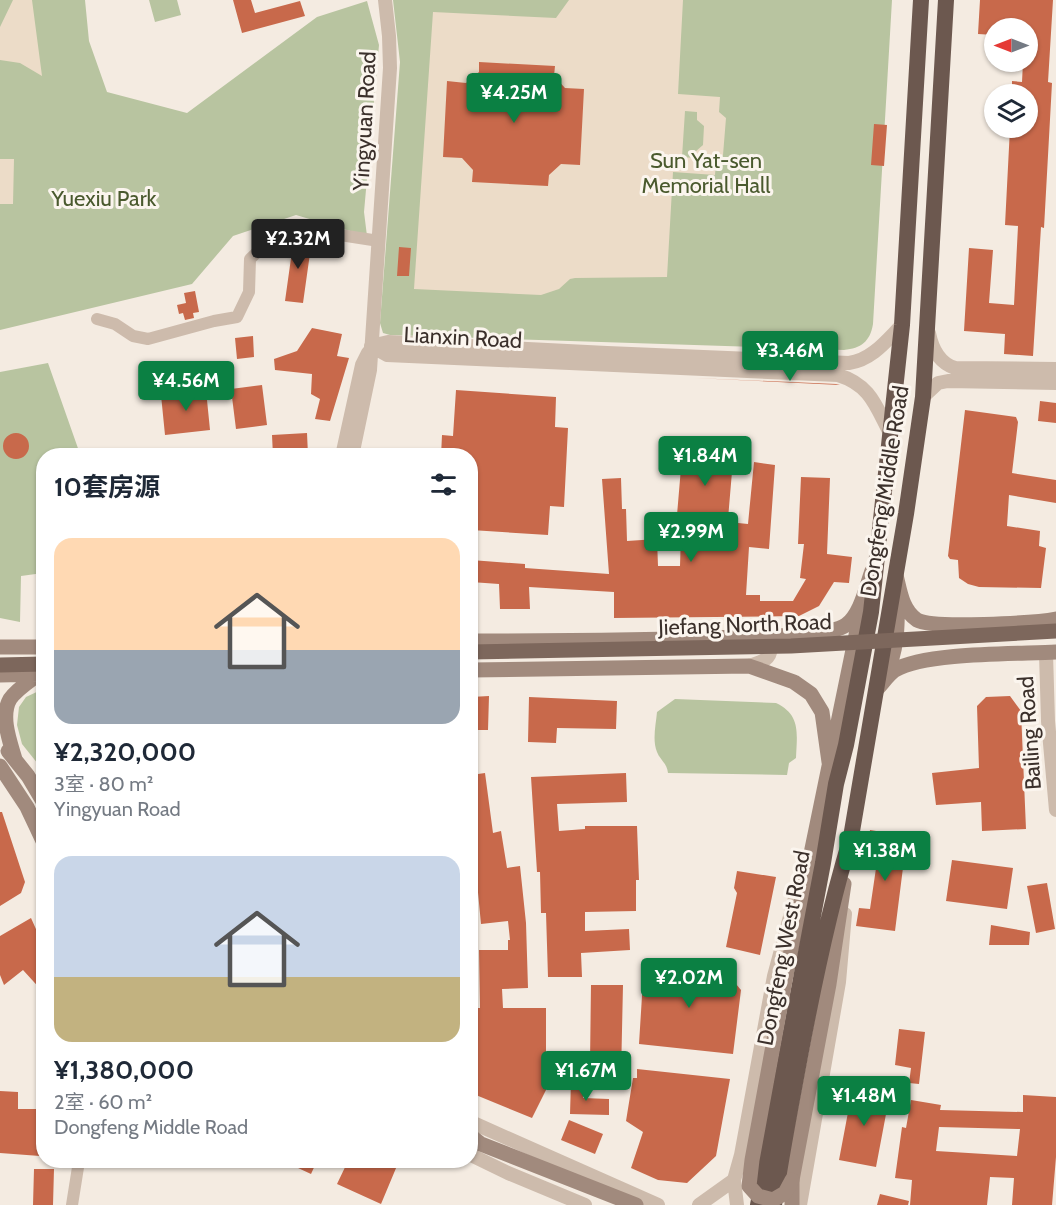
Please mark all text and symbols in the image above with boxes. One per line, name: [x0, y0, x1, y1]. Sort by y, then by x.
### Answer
north arrow: [984, 18, 1038, 72]
map controls: [984, 18, 1038, 138]
street label: Yingyuan Road: [347, 51, 382, 192]
pin: ¥4.25M: [465, 73, 563, 124]
text: ¥4.25M: [481, 80, 547, 104]
button: layers: [984, 84, 1038, 138]
park label: Sun Yat-sen Memorial Hall: [642, 147, 771, 199]
park label: Yuexiu Park: [51, 185, 157, 212]
pin: ¥2.32M: [249, 219, 347, 270]
text: ¥2.32M: [265, 226, 331, 250]
street label: Lianxin Road: [403, 321, 523, 354]
pin: ¥3.46M: [741, 331, 839, 382]
text: ¥3.46M: [756, 338, 824, 362]
pin: ¥4.56M: [137, 361, 235, 412]
text: ¥4.56M: [152, 368, 220, 392]
street label: Dongfeng Middle Road: [854, 384, 915, 599]
pin: ¥1.84M: [656, 436, 754, 487]
text: ¥1.84M: [672, 443, 738, 467]
icon: filters: [427, 468, 460, 501]
text: 10套房源: [54, 471, 160, 503]
pin: ¥2.99M: [642, 512, 740, 563]
text: ¥2.99M: [658, 519, 724, 543]
icon: home: [203, 577, 311, 685]
street label: Jiefang North Road: [657, 608, 832, 641]
street label: Bailing Road: [1012, 675, 1047, 791]
text: ¥2,320,000: [54, 736, 196, 768]
text: 3室 · 80 m²: [54, 772, 153, 796]
text: Yingyuan Road: [54, 797, 181, 821]
pin: ¥1.38M: [836, 831, 934, 882]
text: ¥1.38M: [853, 838, 917, 862]
street label: Dongfeng West Road: [751, 848, 816, 1048]
icon: home: [203, 895, 311, 1003]
pin: ¥2.02M: [640, 958, 738, 1009]
text: ¥2.02M: [655, 965, 723, 989]
pin: ¥1.67M: [537, 1051, 635, 1102]
text: ¥1,380,000: [54, 1054, 194, 1086]
text: ¥1.67M: [555, 1058, 617, 1082]
pin: ¥1.48M: [815, 1076, 913, 1127]
text: ¥1.48M: [831, 1083, 897, 1107]
text: 2室 · 60 m²: [54, 1090, 152, 1114]
text: Dongfeng Middle Road: [54, 1115, 248, 1139]

